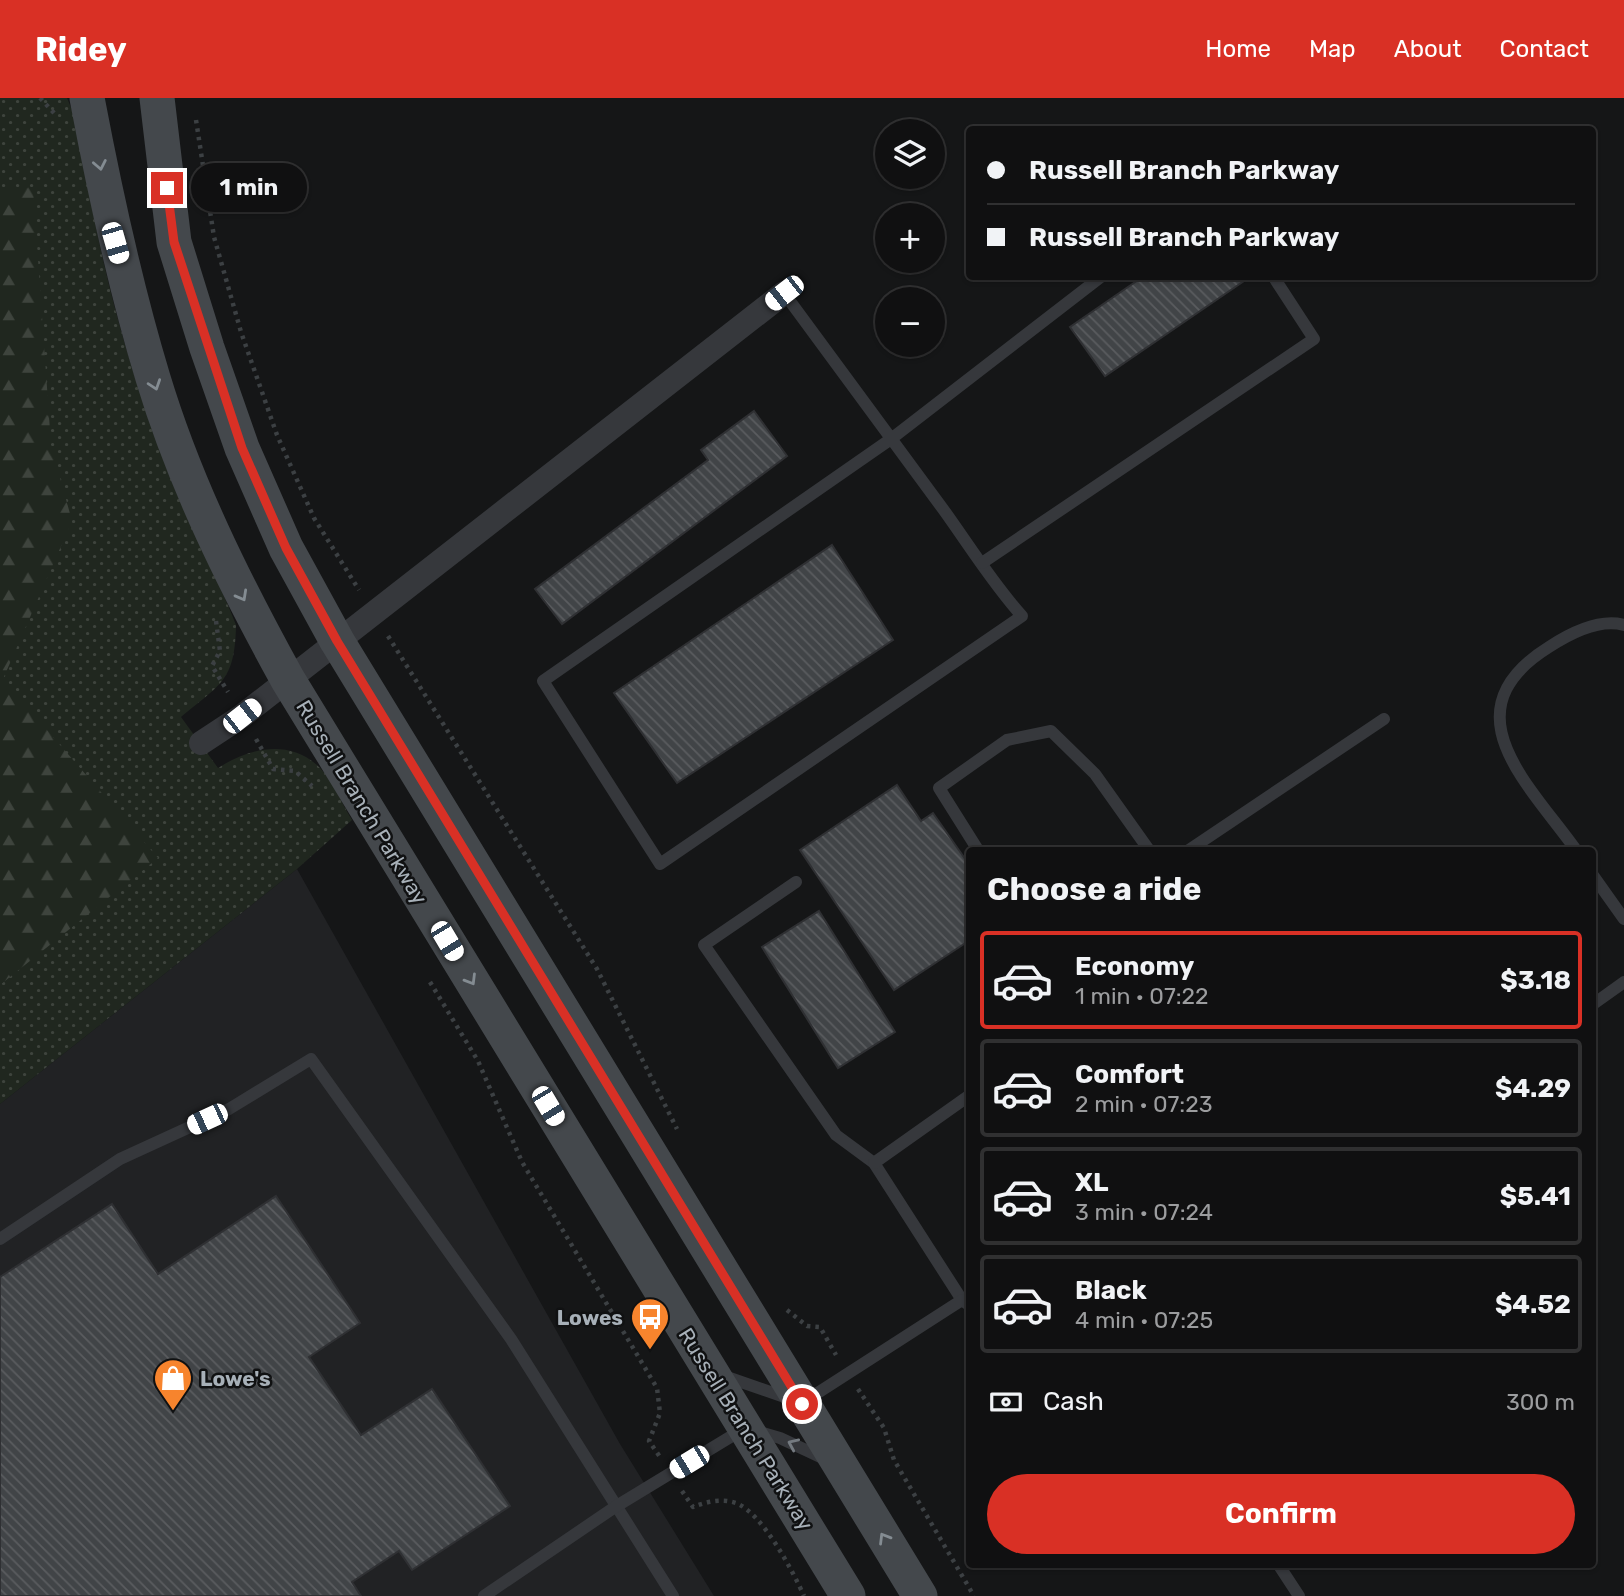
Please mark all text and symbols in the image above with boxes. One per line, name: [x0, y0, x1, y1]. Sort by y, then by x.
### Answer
text: Ridey: [35, 30, 127, 69]
text: Home: [1205, 35, 1271, 63]
text: Map: [1309, 35, 1356, 63]
text: About: [1394, 35, 1462, 63]
text: Contact: [1500, 35, 1589, 63]
map controls: [875, 119, 945, 357]
button: layers: [875, 119, 945, 189]
text: Russell Branch Parkway: [1029, 155, 1339, 186]
one-way arrow: [92, 159, 107, 171]
callout: 1 min: [192, 164, 307, 212]
route end: [151, 172, 183, 204]
text: 1 min: [220, 173, 278, 201]
button: +: [875, 203, 945, 273]
car: [100, 220, 131, 266]
text: Russell Branch Parkway: [1029, 222, 1339, 253]
car: [761, 272, 808, 314]
button: −: [875, 287, 945, 357]
one-way arrow: [147, 379, 161, 391]
one-way arrow: [234, 588, 247, 601]
car: [219, 695, 266, 737]
street label: Russell Branch Parkway: [291, 695, 433, 909]
text: Choose a ride: [987, 870, 1201, 908]
car: [428, 918, 467, 964]
icon: car: [991, 949, 1054, 1012]
text: Economy: [1075, 951, 1194, 982]
text: $3.18: [1500, 965, 1571, 996]
one-way arrow: [463, 973, 476, 986]
text: 1 min · 07:22: [1075, 982, 1209, 1010]
icon: car: [991, 1057, 1054, 1120]
text: Comfort: [1075, 1059, 1184, 1090]
text: $4.29: [1495, 1073, 1571, 1104]
car: [529, 1083, 568, 1129]
text: 2 min · 07:23: [1075, 1090, 1213, 1118]
car: [184, 1101, 231, 1137]
icon: car: [991, 1165, 1054, 1228]
text: XL: [1075, 1167, 1108, 1198]
text: $5.41: [1500, 1181, 1571, 1212]
text: 3 min · 07:24: [1075, 1198, 1213, 1226]
icon: car: [991, 1273, 1054, 1336]
text: Black: [1075, 1275, 1147, 1306]
text: $4.52: [1495, 1289, 1571, 1320]
bus stop icon: Lowes: [629, 1296, 671, 1351]
place label: Lowes: [557, 1305, 623, 1330]
text: 4 min · 07:25: [1075, 1306, 1213, 1334]
street label: Russell Branch Parkway: [673, 1323, 819, 1535]
shop icon: Lowe's: [152, 1357, 194, 1412]
place label: Lowe's: [200, 1366, 271, 1391]
icon: cash: [987, 1383, 1025, 1421]
text: Cash: [1043, 1386, 1104, 1417]
route start: [786, 1388, 818, 1420]
text: 300 m: [1506, 1388, 1575, 1416]
one-way arrow: [788, 1438, 800, 1452]
car: [666, 1442, 713, 1482]
button: Confirm: [987, 1474, 1575, 1554]
one-way arrow: [880, 1532, 893, 1545]

